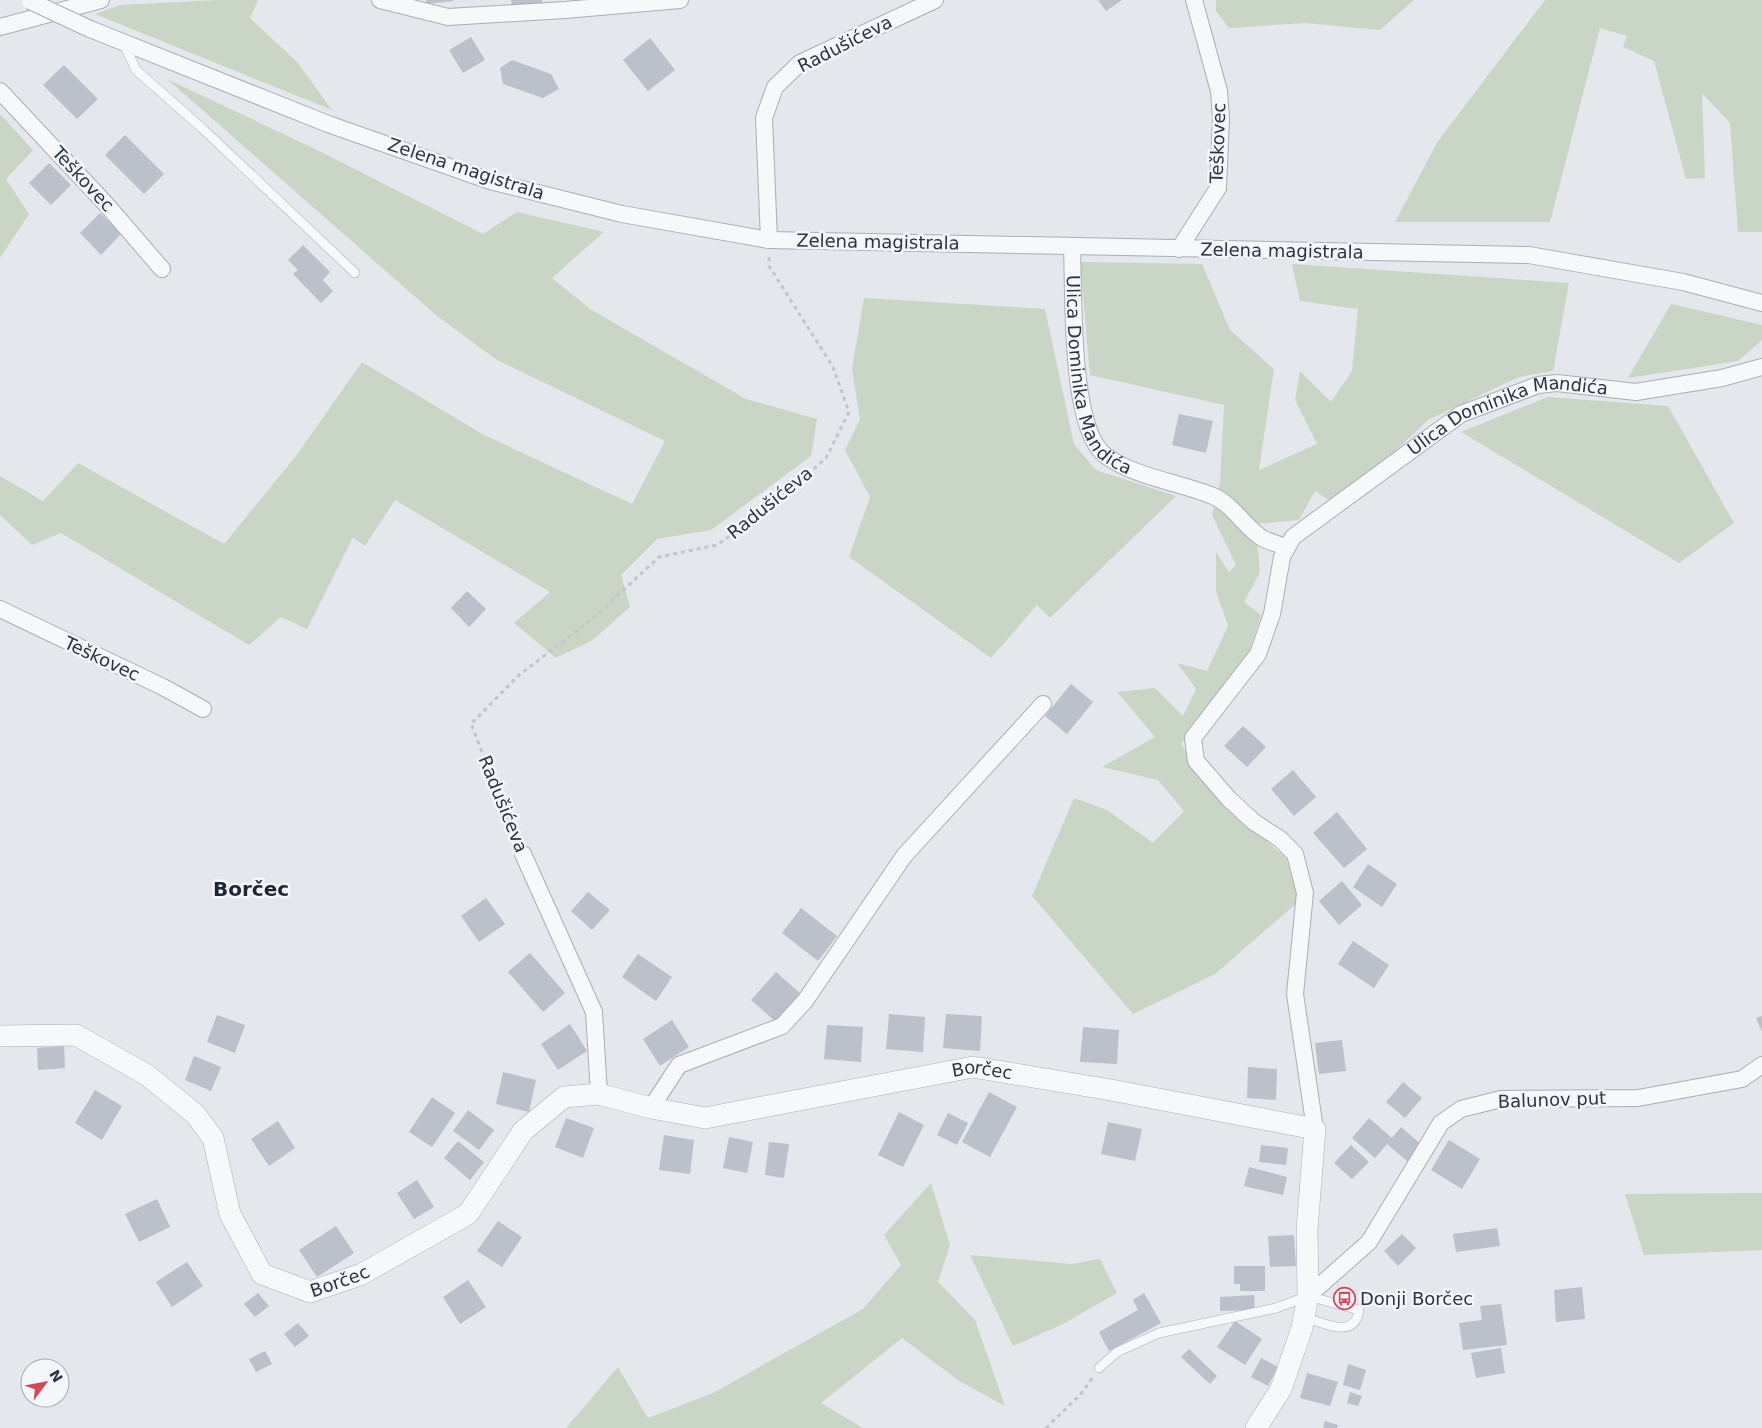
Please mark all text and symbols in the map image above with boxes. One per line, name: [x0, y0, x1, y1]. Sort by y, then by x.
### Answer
street label: Radušićeva: [794, 11, 895, 76]
street label: Teškovec: [1206, 102, 1229, 185]
street label: Zelena magistrala: [385, 133, 547, 204]
street label: Teškovec: [47, 141, 119, 215]
street label: Zelena magistrala: [796, 230, 960, 253]
street label: Zelena magistrala: [1200, 239, 1364, 262]
street label: Ulica Dominika Mandića: [1063, 275, 1135, 479]
street label: Ulica Dominika Mandića: [1403, 372, 1609, 460]
street label: Radušićeva: [723, 462, 816, 543]
street label: Teškovec: [60, 632, 143, 685]
street label: Radušićeva: [474, 752, 532, 856]
district label: Borčec: [213, 877, 289, 901]
street label: Borčec: [950, 1056, 1014, 1083]
street label: Balunov put: [1497, 1087, 1607, 1112]
street label: Borčec: [307, 1261, 373, 1301]
bus stop icon: Donji Borčec: [1332, 1287, 1356, 1311]
place label: Donji Borčec: [1360, 1288, 1473, 1309]
north arrow: [20, 1358, 70, 1408]
text: N: [46, 1367, 66, 1385]

